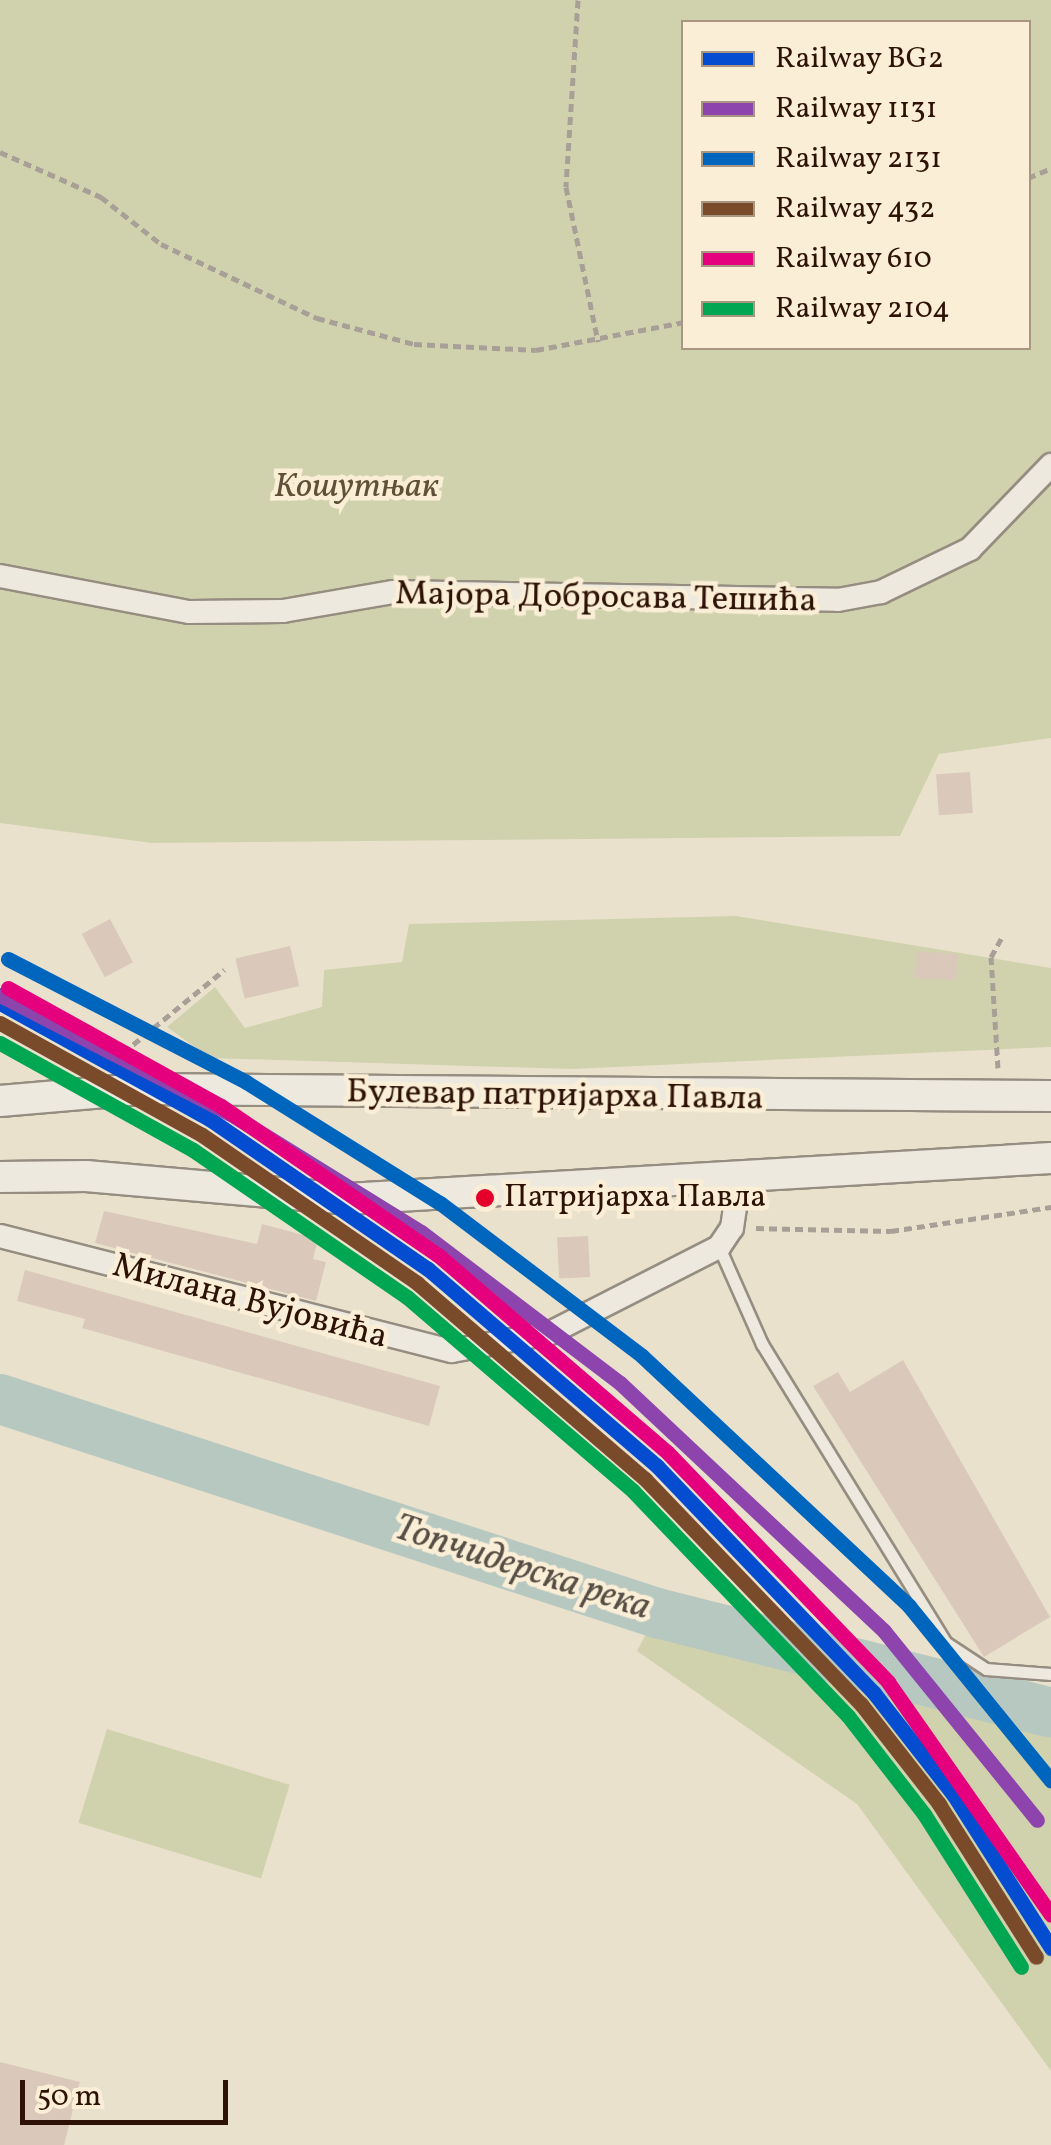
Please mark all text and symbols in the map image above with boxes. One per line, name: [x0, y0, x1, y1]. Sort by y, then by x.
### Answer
legend: [681, 20, 1031, 350]
text: Railway BG2: [775, 38, 944, 80]
text: Railway 1131: [775, 88, 937, 130]
text: Railway 2131: [775, 138, 942, 180]
text: Railway 432: [775, 188, 935, 230]
text: Railway 610: [775, 238, 932, 280]
text: Railway 2104: [775, 288, 950, 330]
park label: Кошутњак: [274, 466, 438, 508]
street label: Мајора Добросава Тешића: [394, 573, 818, 623]
street label: Булевар патријарха Павла: [346, 1071, 764, 1121]
place label: Патријарха Павла: [504, 1179, 766, 1217]
marker: Патријарха Павла: [475, 1188, 495, 1208]
street label: Милана Вујовића: [108, 1245, 392, 1359]
water label: Топчидерска река: [388, 1506, 656, 1632]
scale bar: [25, 2060, 232, 2122]
text: 50 m: [37, 2076, 101, 2118]

